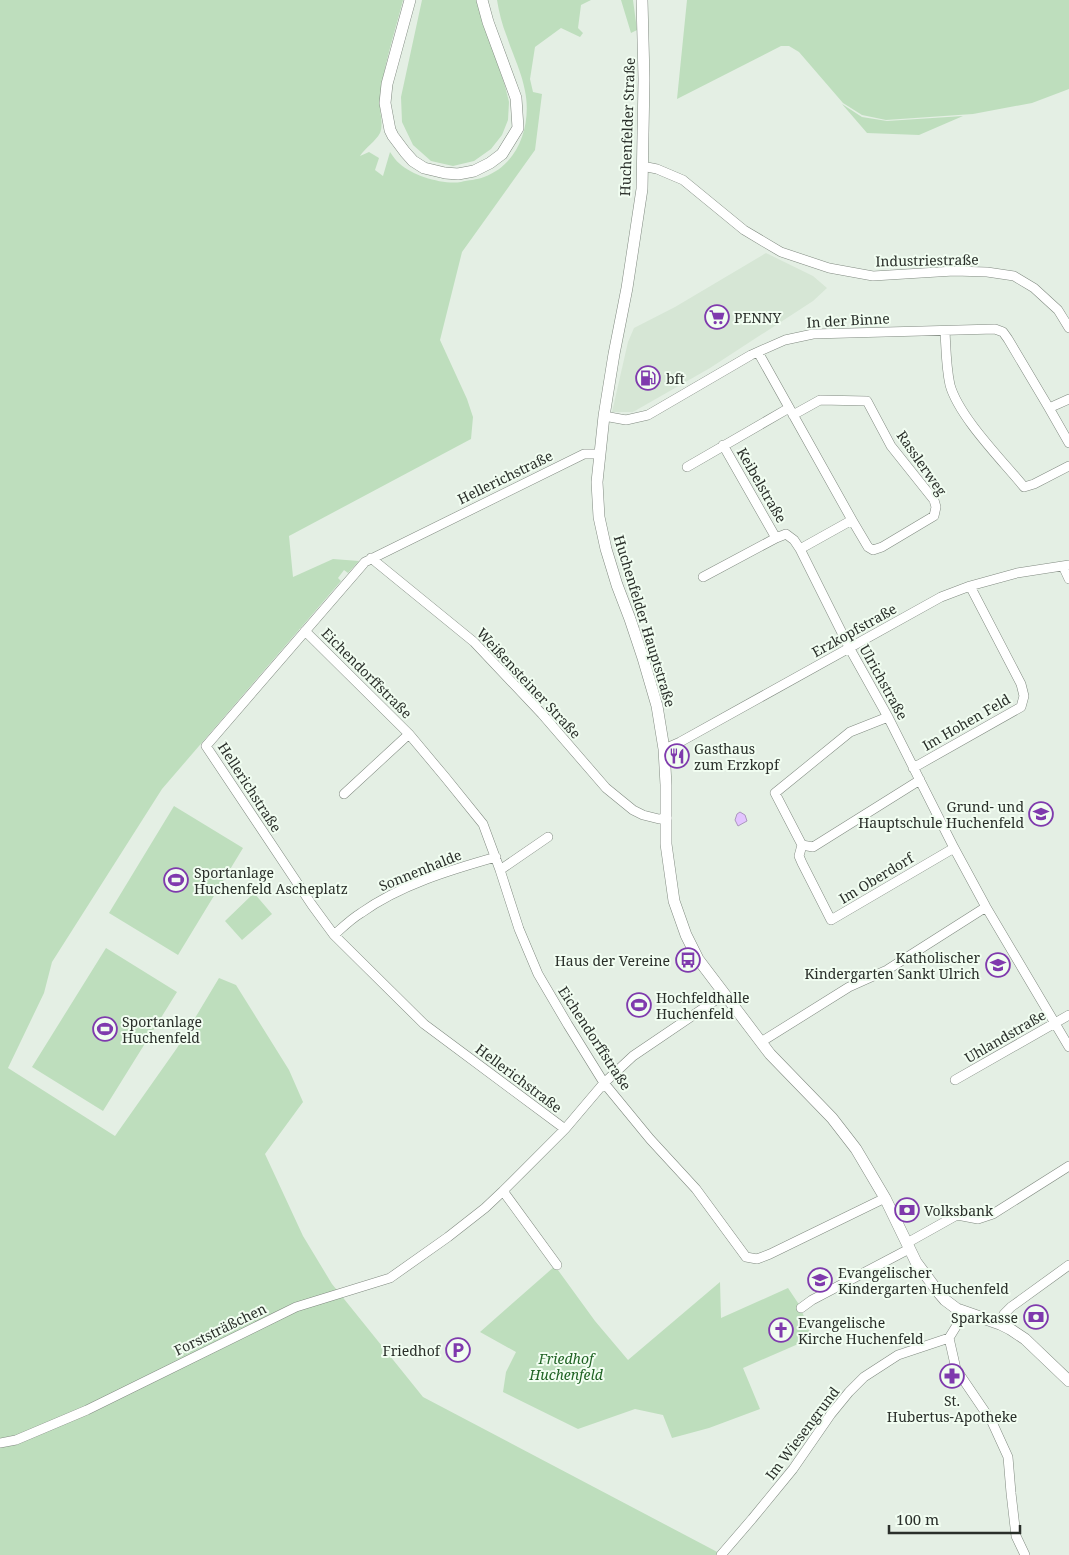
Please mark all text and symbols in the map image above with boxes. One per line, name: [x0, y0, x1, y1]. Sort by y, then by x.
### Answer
street label: Huchenfelder Straße: [615, 57, 639, 197]
street label: Industriestraße: [875, 250, 979, 270]
supermarket icon: PENNY: [704, 304, 730, 330]
place label: PENNY: [734, 308, 782, 327]
street label: In der Binne: [806, 308, 890, 332]
fuel station icon: bft: [635, 365, 661, 391]
place label: bft: [666, 369, 685, 388]
street label: Rasslerweg: [893, 427, 952, 500]
street label: Keibelstraße: [733, 444, 791, 526]
street label: Hellerichstraße: [454, 446, 556, 508]
street label: Huchenfelder Hauptstraße: [610, 533, 680, 709]
street label: Erzkopfstraße: [808, 599, 900, 661]
street label: Eichendorffstraße: [318, 624, 416, 722]
street label: Weißensteiner Straße: [473, 624, 585, 742]
street label: Ulrichstraße: [856, 641, 912, 723]
street label: Im Hohen Feld: [919, 689, 1014, 755]
street label: Hellerichstraße: [214, 738, 286, 836]
place label: Gasthaus zum Erzkopf: [694, 739, 781, 774]
restaurant icon: Gasthaus zum Erzkopf: [664, 743, 690, 769]
place label: Grund- und Hauptschule Huchenfeld: [858, 797, 1024, 832]
school or university icon: Grund- und Hauptschule Huchenfeld: [1028, 801, 1054, 827]
street label: Sonnenhalde: [376, 845, 464, 895]
street label: Im Oberdorf: [835, 847, 918, 908]
place label: Sportanlage Huchenfeld Ascheplatz: [194, 863, 348, 898]
sports icon: Sportanlage Huchenfeld Ascheplatz: [163, 867, 189, 893]
bus stop icon: Haus der Vereine: [675, 947, 701, 973]
place label: Katholischer Kindergarten Sankt Ulrich: [804, 948, 980, 983]
place label: Haus der Vereine: [555, 951, 670, 970]
school or university icon: Katholischer Kindergarten Sankt Ulrich: [985, 952, 1011, 978]
street label: Eichendorffstraße: [554, 982, 636, 1094]
place label: Hochfeldhalle Huchenfeld: [656, 988, 750, 1023]
sports icon: Hochfeldhalle Huchenfeld: [626, 992, 652, 1018]
street label: Uhlandstraße: [961, 1005, 1049, 1067]
place label: Sportanlage Huchenfeld: [122, 1012, 202, 1047]
sports icon: Sportanlage Huchenfeld: [92, 1016, 118, 1042]
street label: Hellerichstraße: [472, 1039, 566, 1117]
bank icon: Volksbank: [894, 1197, 920, 1223]
place label: Volksbank: [924, 1201, 994, 1220]
place label: Evangelischer Kindergarten Huchenfeld: [838, 1263, 1009, 1298]
school or university icon: Evangelischer Kindergarten Huchenfeld: [807, 1267, 833, 1293]
street label: Forststräßchen: [171, 1298, 269, 1360]
bank icon: Sparkasse: [1023, 1304, 1049, 1330]
place label: Sparkasse: [951, 1308, 1018, 1327]
place label: Evangelische Kirche Huchenfeld: [798, 1313, 924, 1348]
church icon: Evangelische Kirche Huchenfeld: [768, 1317, 794, 1343]
parking icon: Friedhof: [445, 1337, 471, 1363]
place label: Friedhof: [382, 1341, 442, 1360]
park label: Friedhof Huchenfeld: [528, 1349, 604, 1384]
pharmacy icon: St. Hubertus-Apotheke: [939, 1363, 965, 1389]
street label: Im Wiesengrund: [761, 1382, 844, 1483]
place label: St. Hubertus-Apotheke: [887, 1391, 1017, 1426]
scale bar: [889, 1502, 1020, 1534]
text: 100 m: [896, 1509, 939, 1529]

